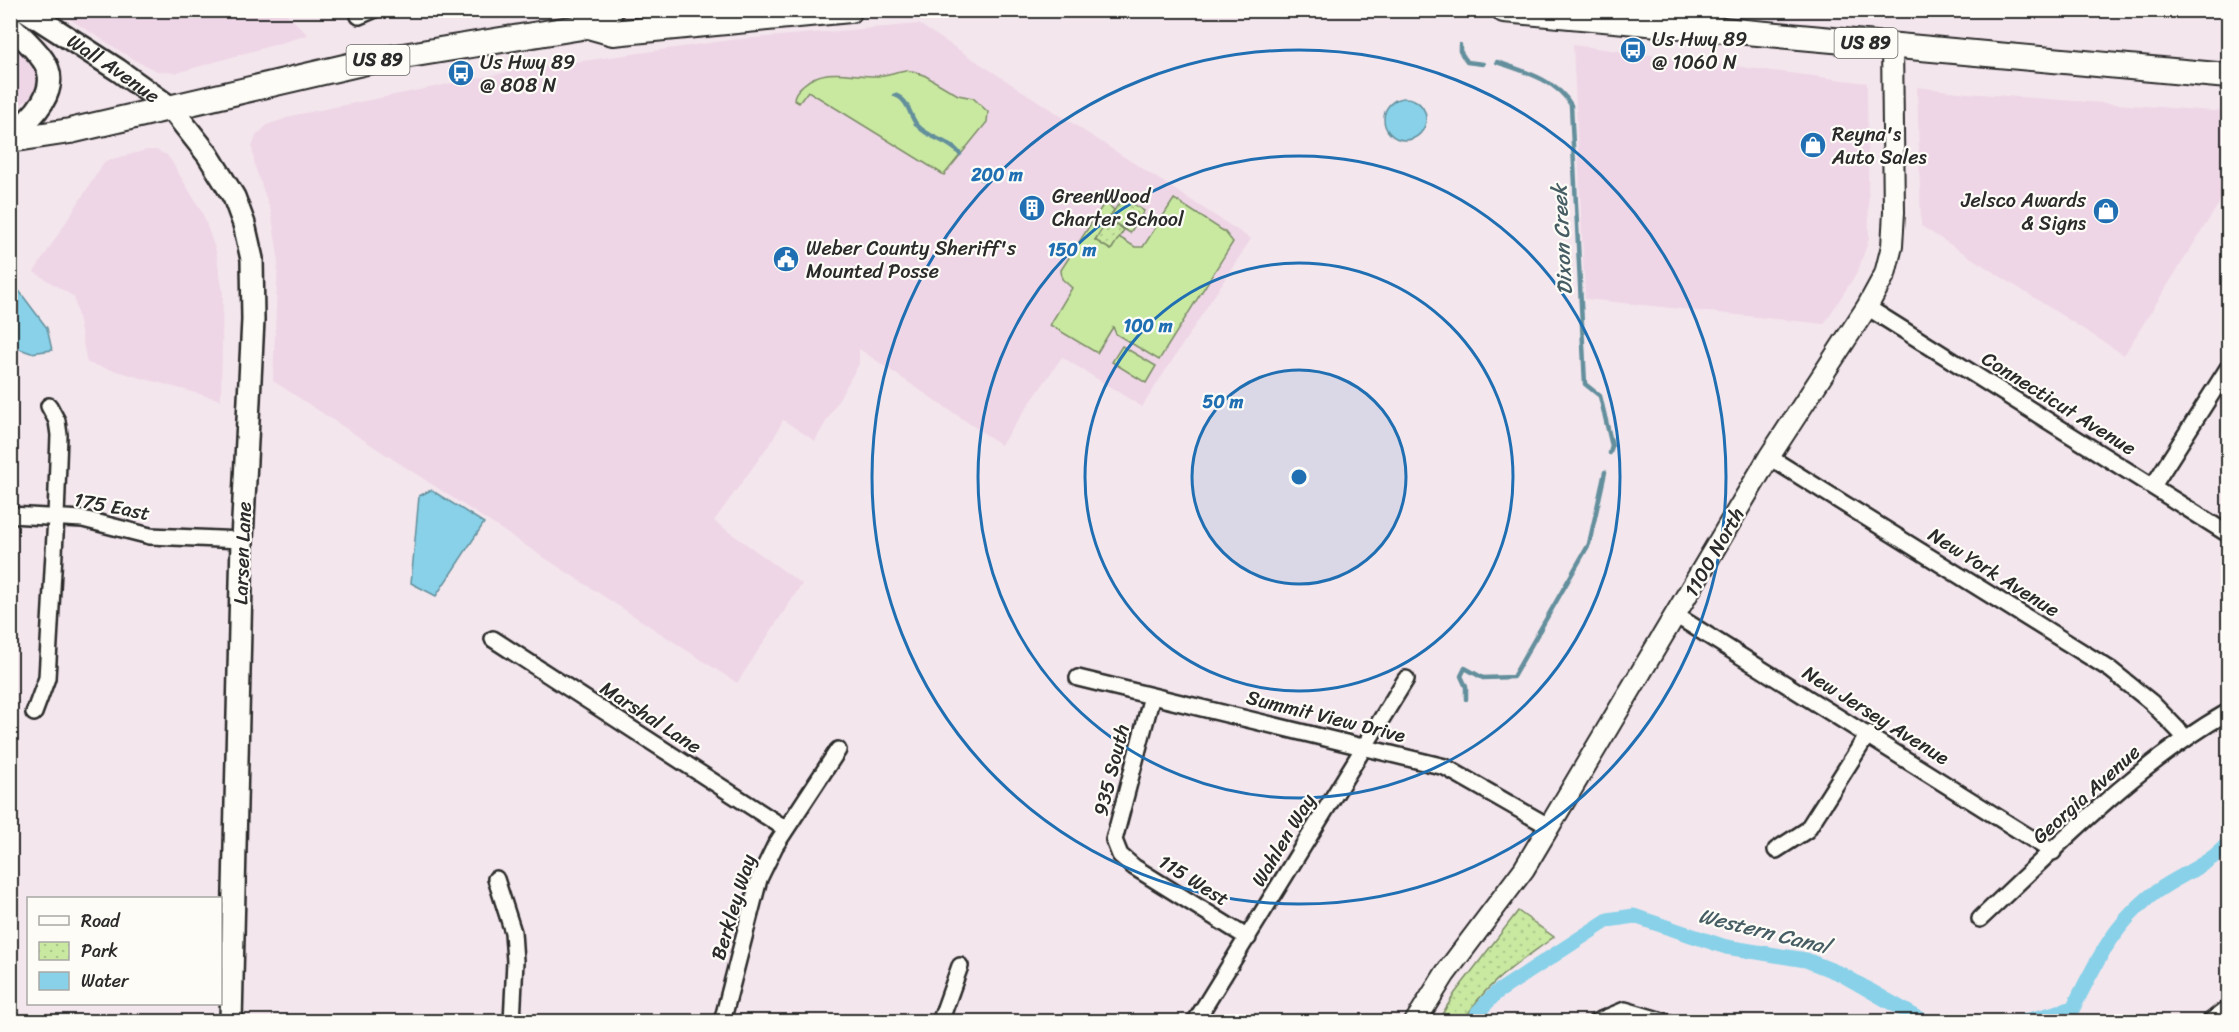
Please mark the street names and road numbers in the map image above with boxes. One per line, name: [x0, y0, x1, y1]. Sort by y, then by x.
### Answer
street label: Wall Avenue: [60, 24, 167, 113]
road number: US 89: [1834, 28, 1898, 58]
road number: US 89: [346, 45, 410, 75]
street label: Connecticut Avenue: [1974, 342, 2143, 465]
street label: 175 East: [71, 482, 153, 531]
street label: Larsen Lane: [223, 501, 262, 605]
street label: 1100 North: [1675, 501, 1754, 604]
street label: New York Avenue: [1921, 518, 2067, 627]
street label: New Jersey Avenue: [1795, 656, 1957, 775]
street label: Marshal Lane: [593, 671, 709, 764]
street label: Summit View Drive: [1243, 680, 1409, 753]
street label: 935 South: [1083, 721, 1140, 820]
street label: Georgia Avenue: [2024, 736, 2149, 853]
street label: Wahlen Way: [1242, 786, 1325, 894]
street label: 115 West: [1151, 845, 1236, 916]
street label: Berkley Way: [701, 849, 766, 964]

